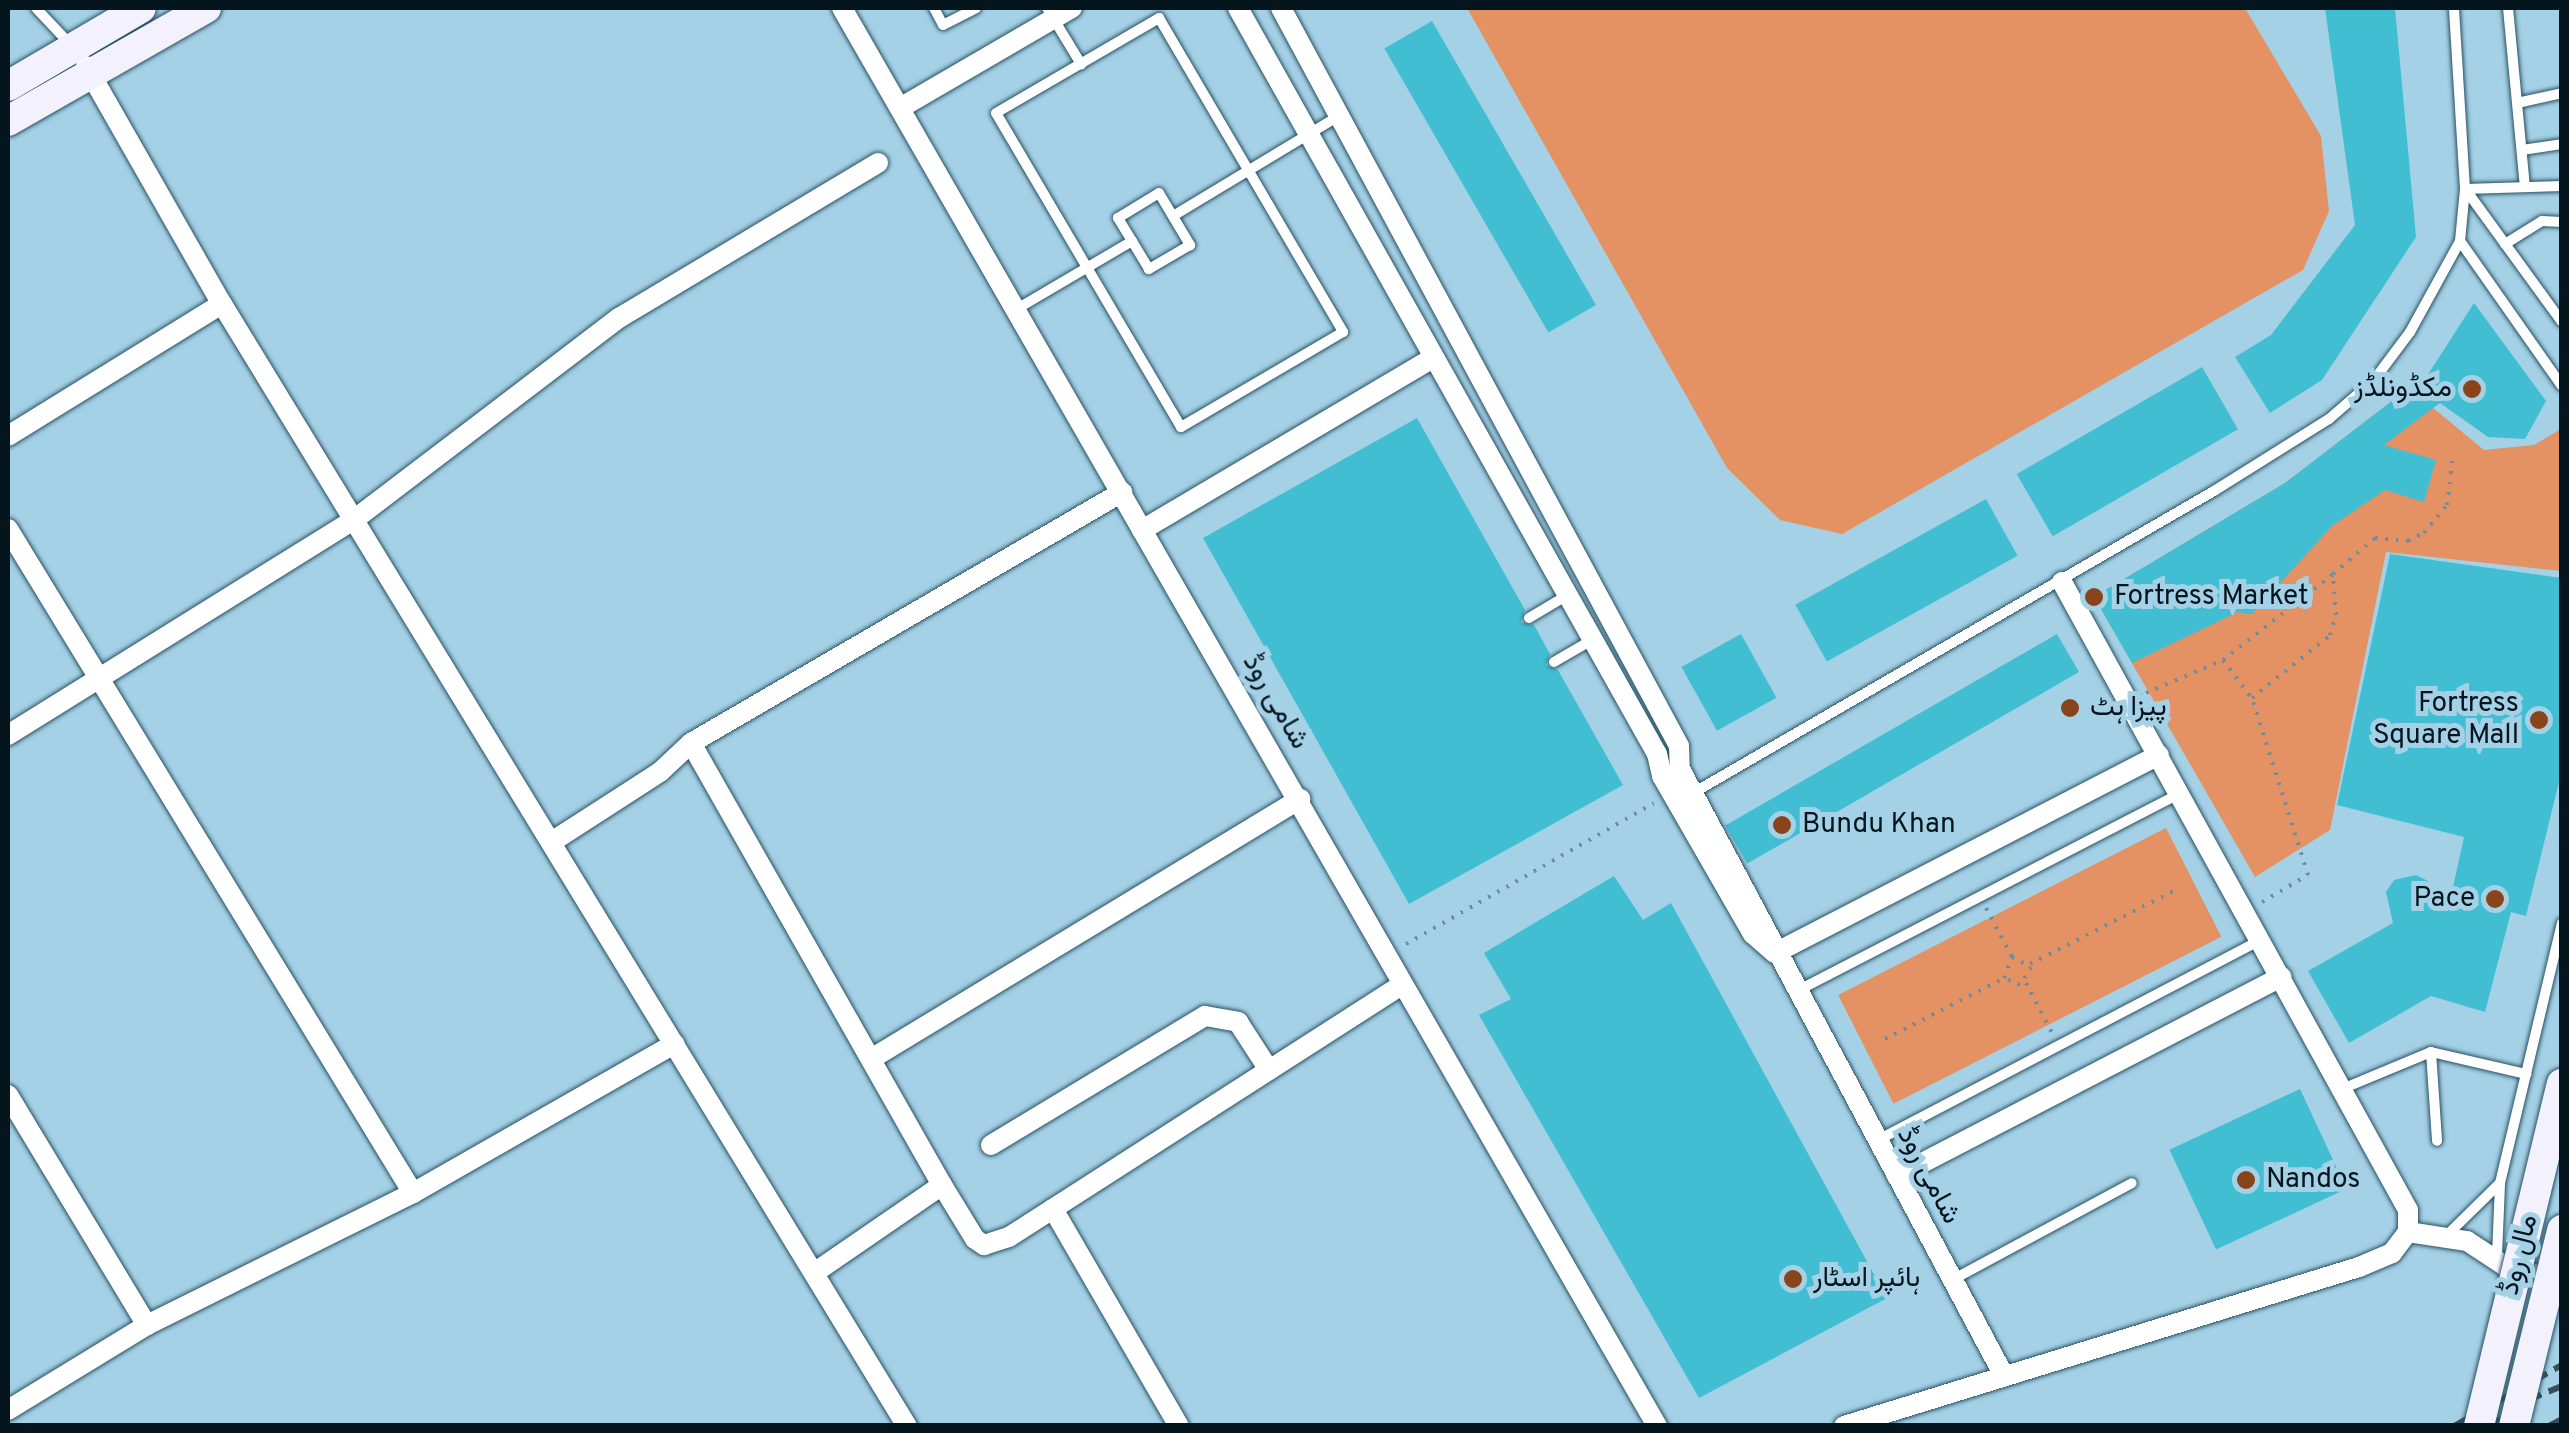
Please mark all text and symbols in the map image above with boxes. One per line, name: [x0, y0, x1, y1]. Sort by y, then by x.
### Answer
place label: مکڈونلڈز: [2354, 372, 2452, 406]
marker: مکڈونلڈز: [2461, 378, 2483, 400]
place label: Fortress Market: [2114, 580, 2308, 614]
marker: Fortress Market: [2083, 586, 2105, 608]
street label: شامی روڈ: [1234, 648, 1316, 756]
place label: Fortress Square Mall: [2373, 687, 2519, 753]
place label: پیزا ہٹ: [2090, 691, 2167, 725]
marker: پیزا ہٹ: [2059, 697, 2081, 719]
marker: Fortress Square Mall: [2528, 709, 2550, 731]
place label: Bundu Khan: [1802, 808, 1956, 842]
marker: Bundu Khan: [1771, 814, 1793, 836]
place label: Pace: [2413, 882, 2475, 916]
marker: Pace: [2484, 888, 2506, 910]
street label: شامی روڈ: [1889, 1122, 1967, 1230]
place label: Nandos: [2266, 1163, 2360, 1197]
marker: Nandos: [2235, 1169, 2257, 1191]
street label: مال روڈ: [2494, 1211, 2546, 1299]
place label: ہائپر اسٹار: [1813, 1262, 1920, 1296]
marker: ہائپر اسٹار: [1782, 1268, 1804, 1290]

